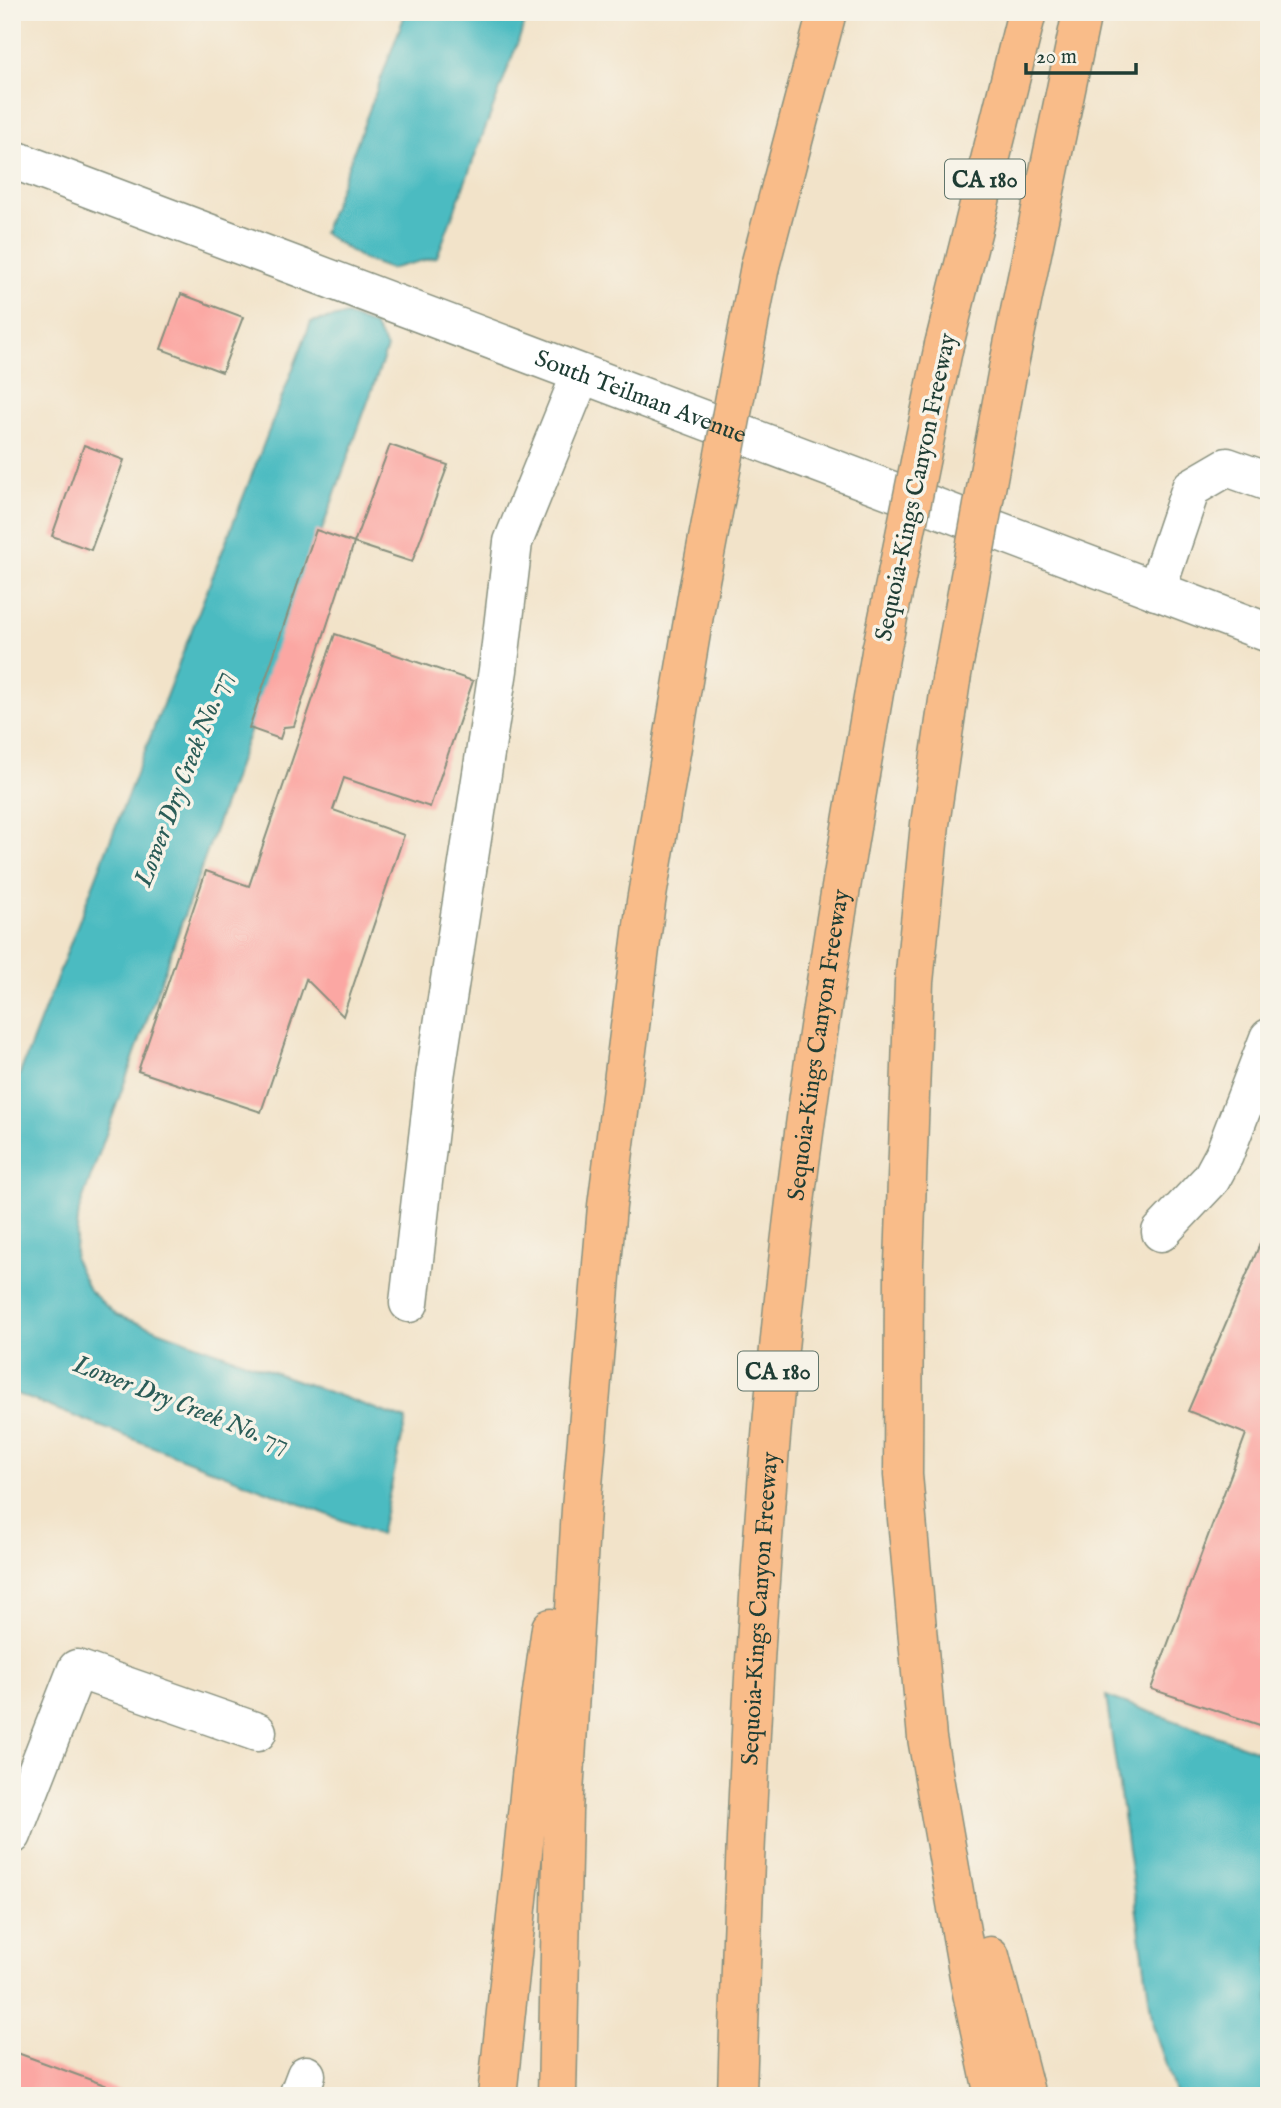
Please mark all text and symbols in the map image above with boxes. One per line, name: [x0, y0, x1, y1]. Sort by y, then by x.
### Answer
scale bar: [1026, 32, 1136, 76]
text: 20 m: [1036, 44, 1077, 71]
road number: CA 180: [945, 160, 1025, 198]
street label: Sequoia–Kings Canyon Freeway: [869, 330, 964, 644]
street label: South Teilman Avenue: [530, 344, 750, 451]
water label: Lower Dry Creek No. 77: [127, 666, 240, 892]
street label: Sequoia–Kings Canyon Freeway: [781, 887, 858, 1203]
water label: Lower Dry Creek No. 77: [68, 1348, 294, 1461]
road number: CA 180: [738, 1352, 818, 1390]
street label: Sequoia–Kings Canyon Freeway: [735, 1450, 787, 1766]

